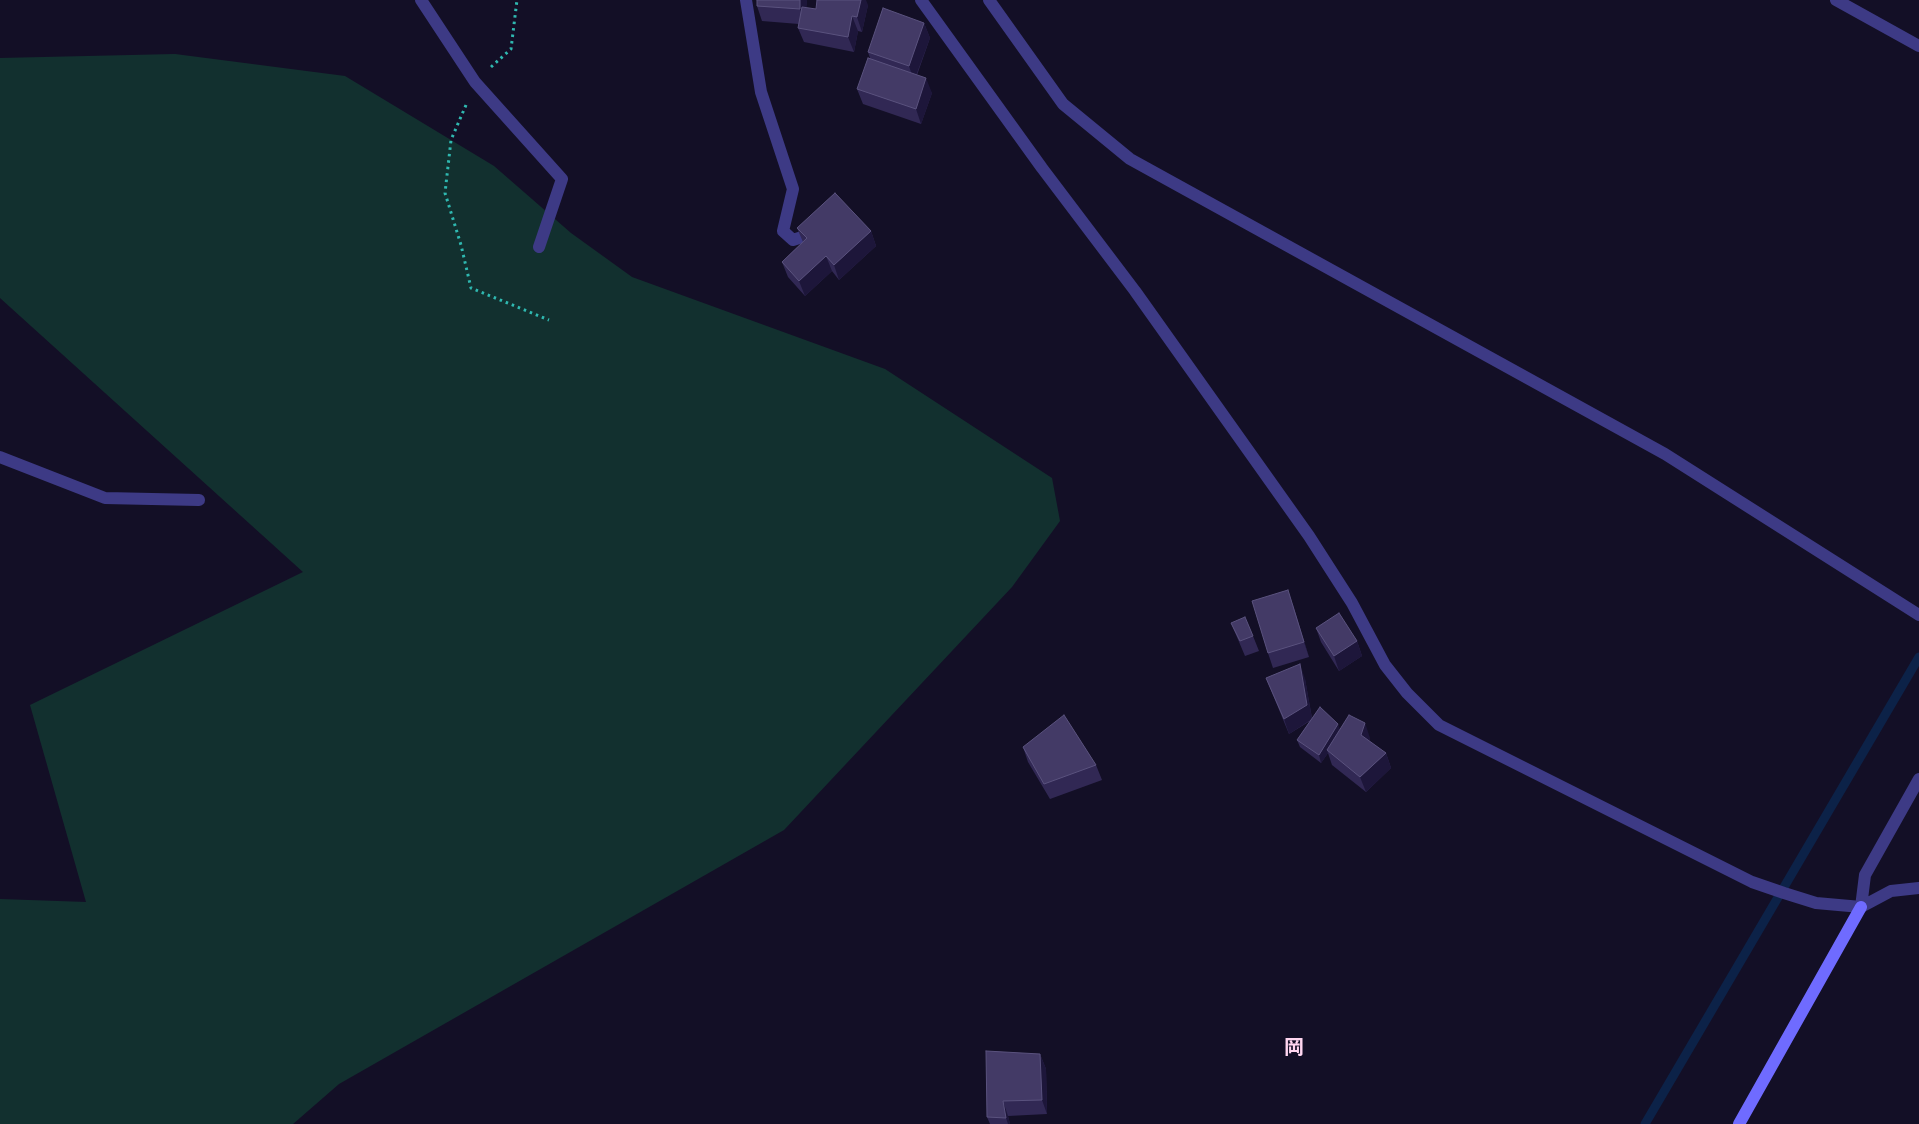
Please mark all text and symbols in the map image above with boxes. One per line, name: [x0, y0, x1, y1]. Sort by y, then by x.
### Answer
district label: 岡: [1284, 1036, 1304, 1060]

